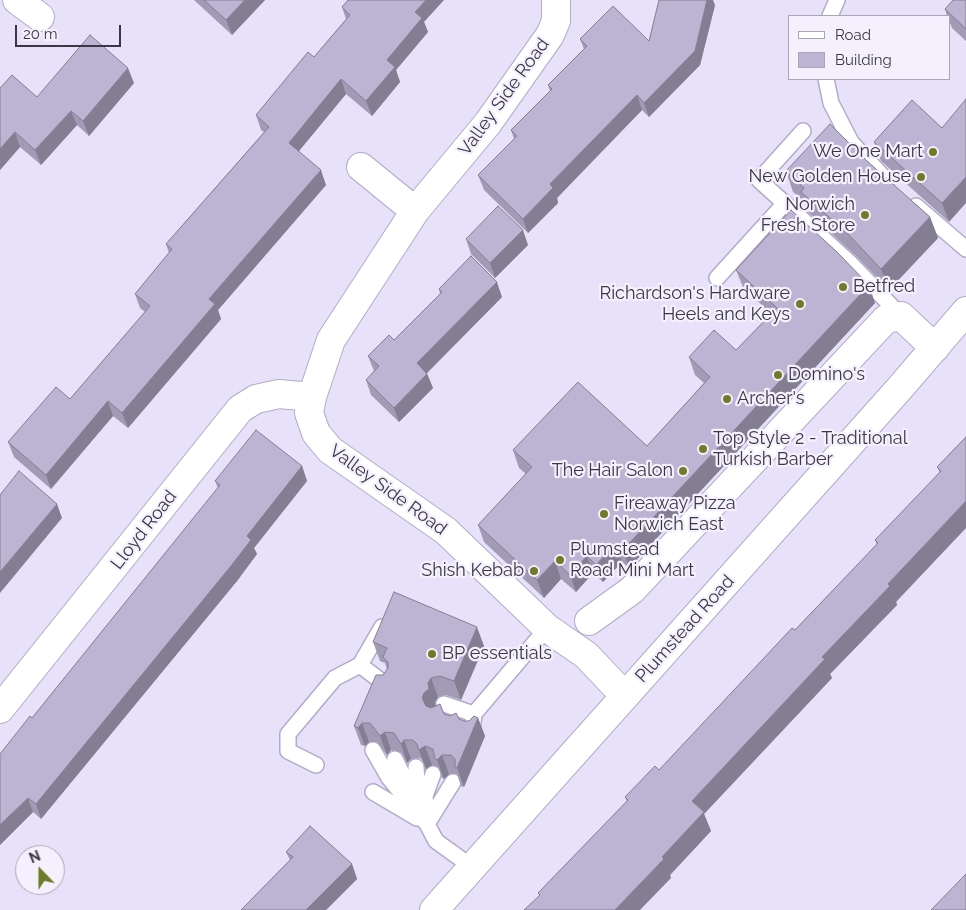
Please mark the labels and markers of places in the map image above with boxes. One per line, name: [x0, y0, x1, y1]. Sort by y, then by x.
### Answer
place label: We One Mart: [813, 141, 923, 163]
marker: We One Mart: [927, 146, 939, 158]
place label: New Golden House: [749, 166, 911, 188]
marker: New Golden House: [915, 171, 927, 183]
place label: Norwich Fresh Store: [761, 194, 855, 236]
marker: Norwich Fresh Store: [859, 209, 871, 221]
place label: Betfred: [853, 276, 915, 298]
marker: Betfred: [837, 281, 849, 293]
place label: Richardson's Hardware Heels and Keys: [599, 283, 790, 326]
marker: Richardson's Hardware Heels and Keys: [794, 298, 806, 310]
place label: Domino's: [788, 364, 865, 386]
marker: Domino's: [772, 369, 784, 381]
place label: Archer's: [737, 388, 805, 410]
marker: Archer's: [721, 393, 733, 405]
place label: Top Style 2 - Traditional Turkish Barber: [713, 428, 908, 470]
marker: Top Style 2 - Traditional Turkish Barber: [697, 443, 709, 455]
place label: The Hair Salon: [552, 460, 673, 482]
marker: The Hair Salon: [677, 465, 689, 477]
place label: Fireaway Pizza Norwich East: [614, 493, 736, 536]
marker: Fireaway Pizza Norwich East: [598, 508, 610, 520]
place label: Plumstead Road Mini Mart: [570, 539, 694, 582]
marker: Plumstead Road Mini Mart: [554, 554, 566, 566]
place label: Shish Kebab: [421, 560, 524, 582]
marker: Shish Kebab: [528, 565, 540, 577]
place label: BP essentials: [442, 643, 552, 665]
marker: BP essentials: [426, 648, 438, 660]

